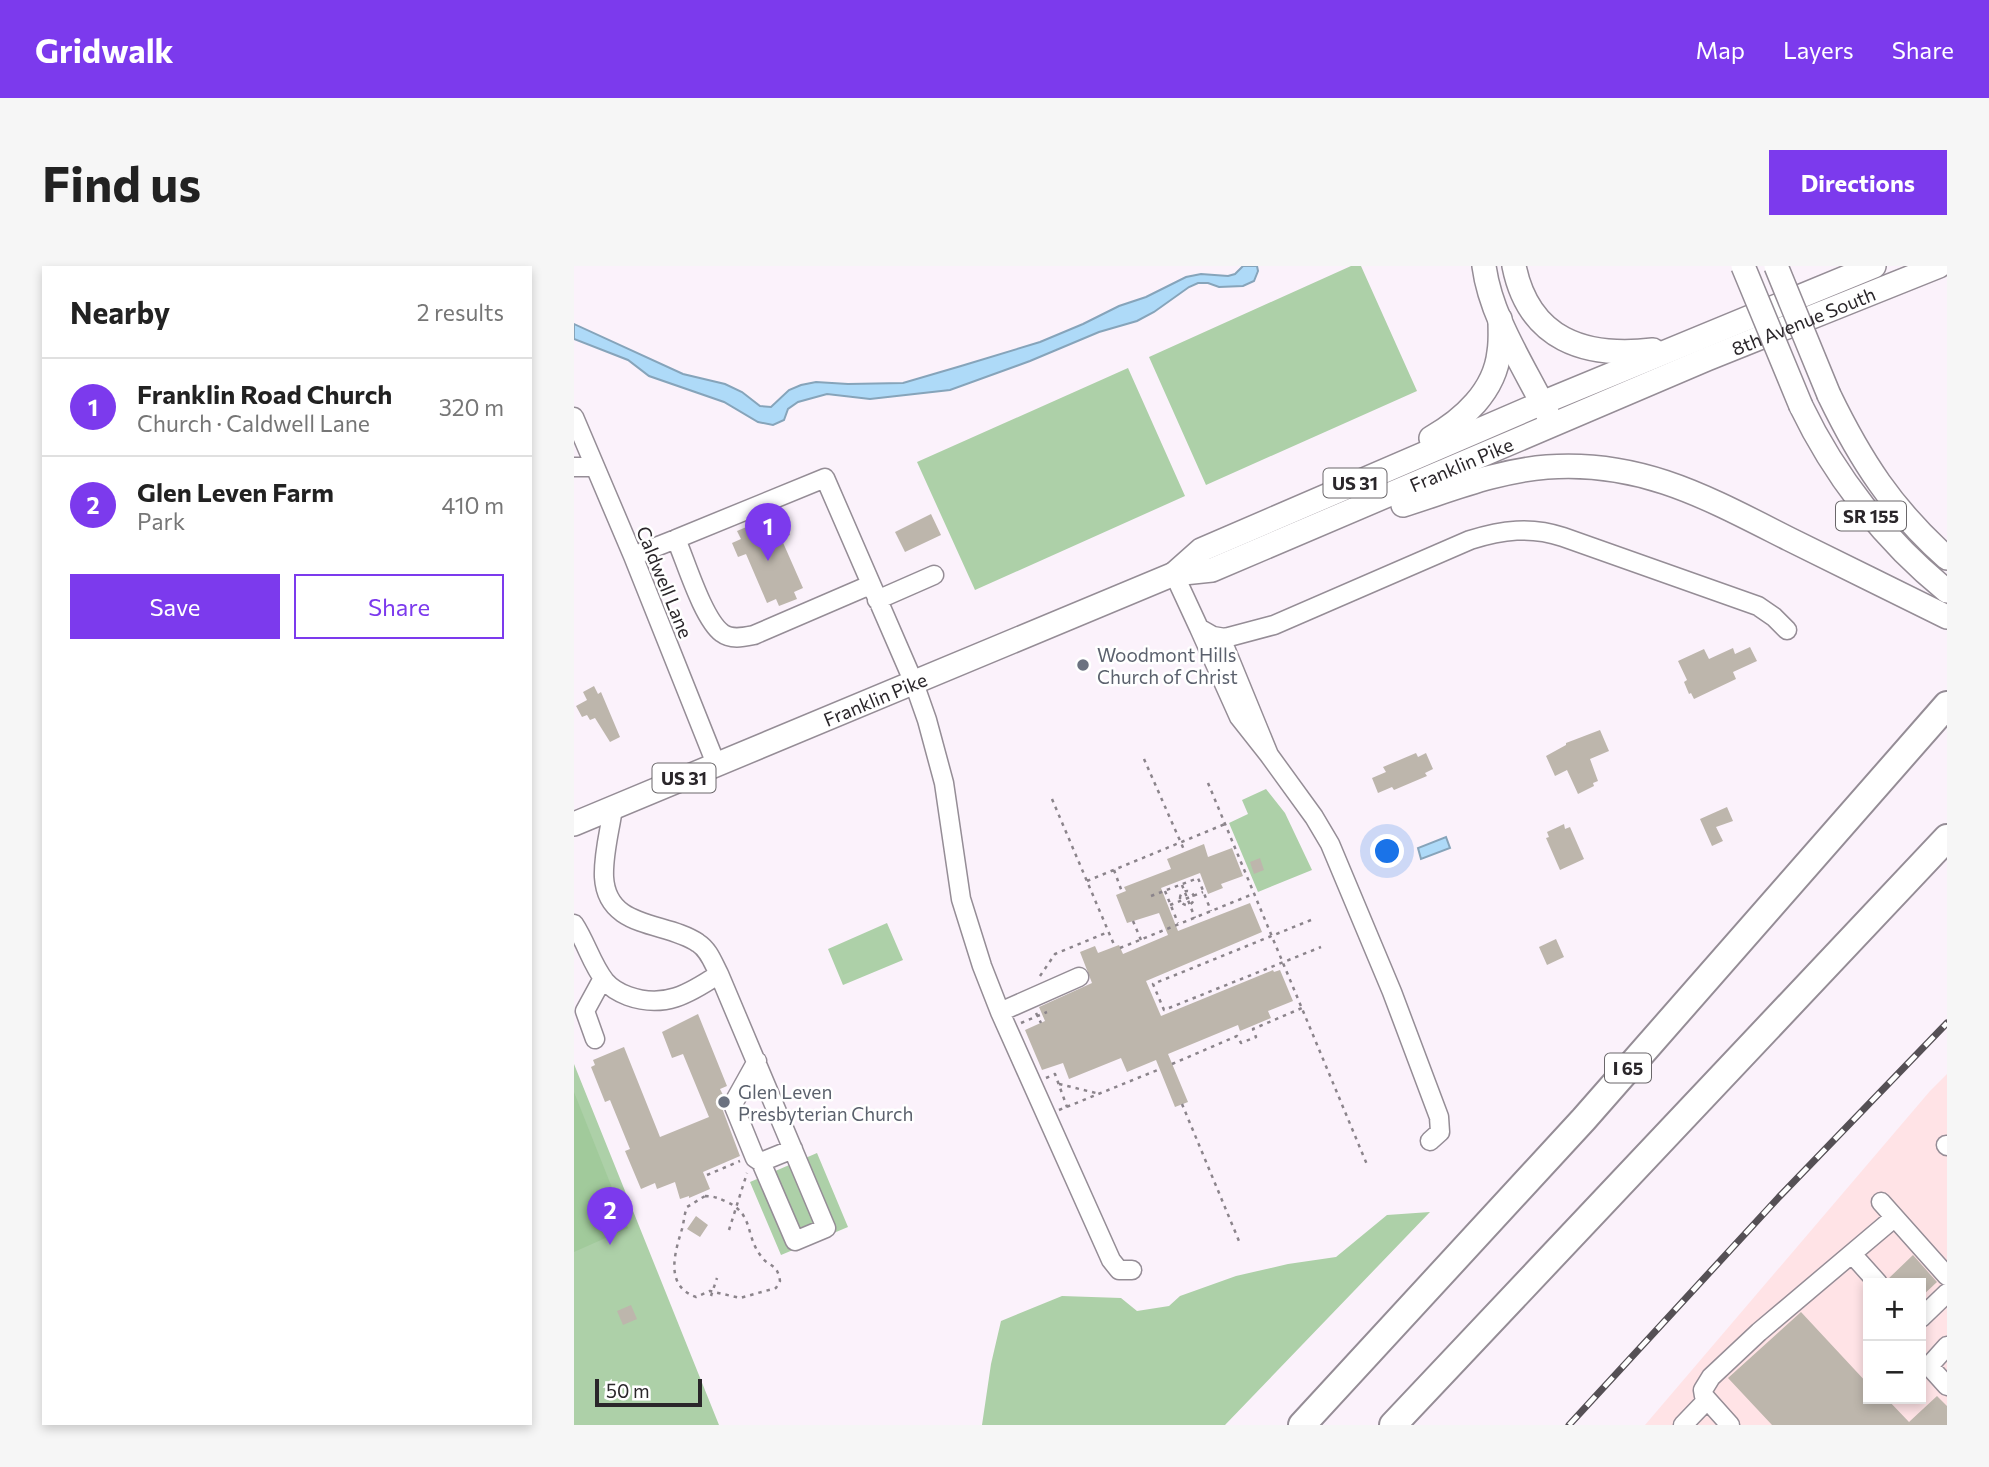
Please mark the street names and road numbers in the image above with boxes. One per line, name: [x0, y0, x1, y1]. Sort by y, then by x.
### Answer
street label: 8th Avenue South: [1728, 281, 1878, 360]
street label: Franklin Pike: [1406, 432, 1516, 496]
road number: US 31: [1324, 468, 1386, 498]
road number: SR 155: [1836, 502, 1906, 530]
street label: Caldwell Lane: [632, 523, 698, 641]
street label: Franklin Pike: [820, 667, 930, 730]
road number: US 31: [652, 764, 716, 792]
road number: I 65: [1605, 1054, 1651, 1082]

